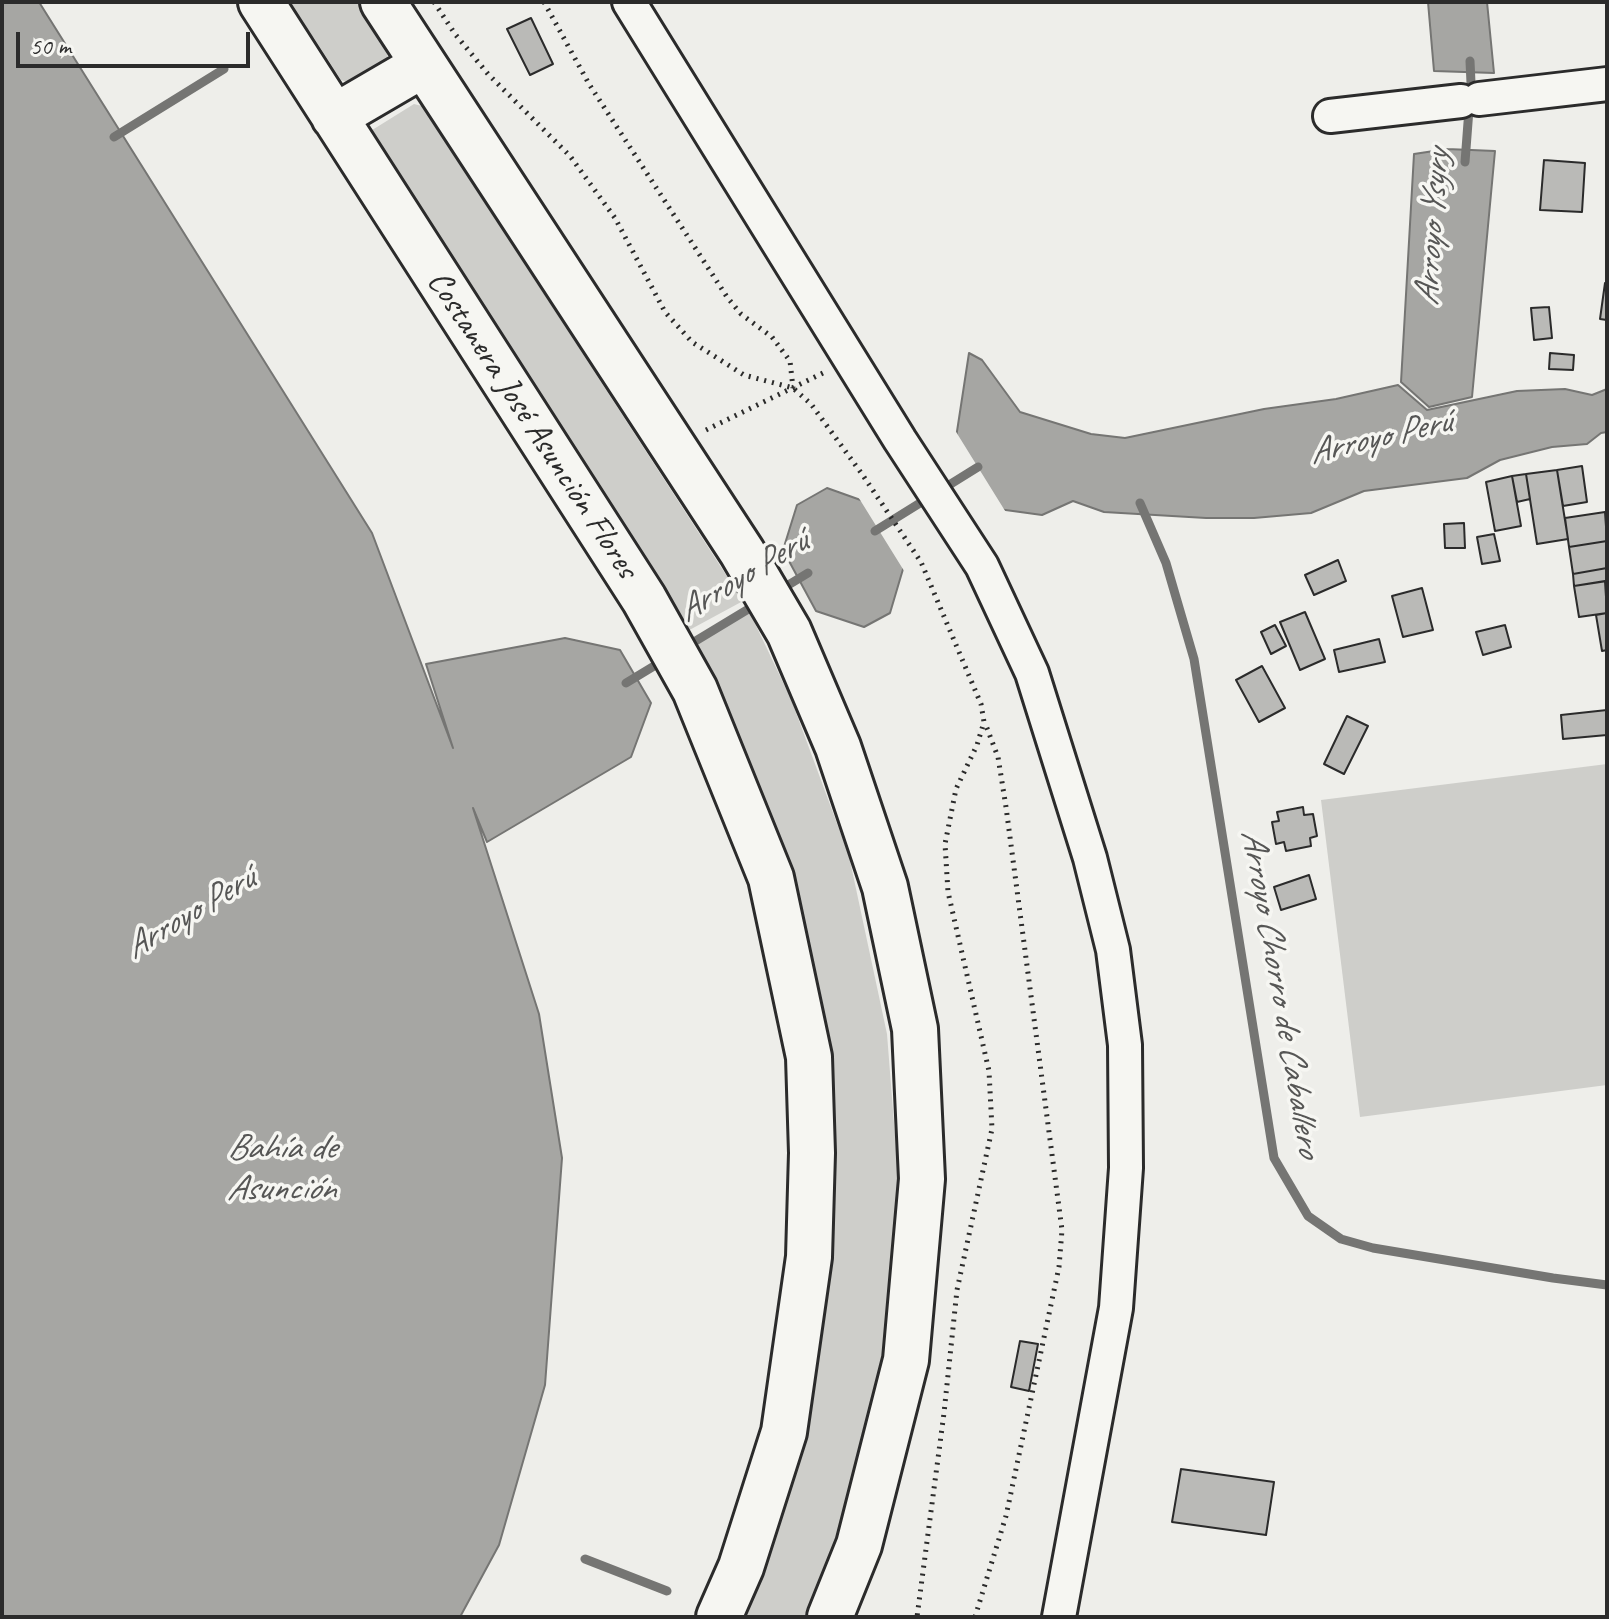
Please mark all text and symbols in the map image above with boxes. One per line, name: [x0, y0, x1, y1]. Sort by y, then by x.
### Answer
scale bar: [20, 16, 254, 66]
text: 50 m: [30, 31, 71, 61]
water label: Arroyo Ysyry: [1406, 149, 1460, 307]
street label: Costanera José Asunción Flores: [417, 264, 647, 586]
water label: Arroyo Perú: [1305, 401, 1455, 475]
water label: Arroyo Perú: [670, 521, 816, 633]
water label: Arroyo Chorro de Caballero: [1230, 826, 1330, 1160]
water label: Arroyo Perú: [117, 858, 263, 970]
water label: Bahía de Asunción: [227, 1127, 335, 1212]

